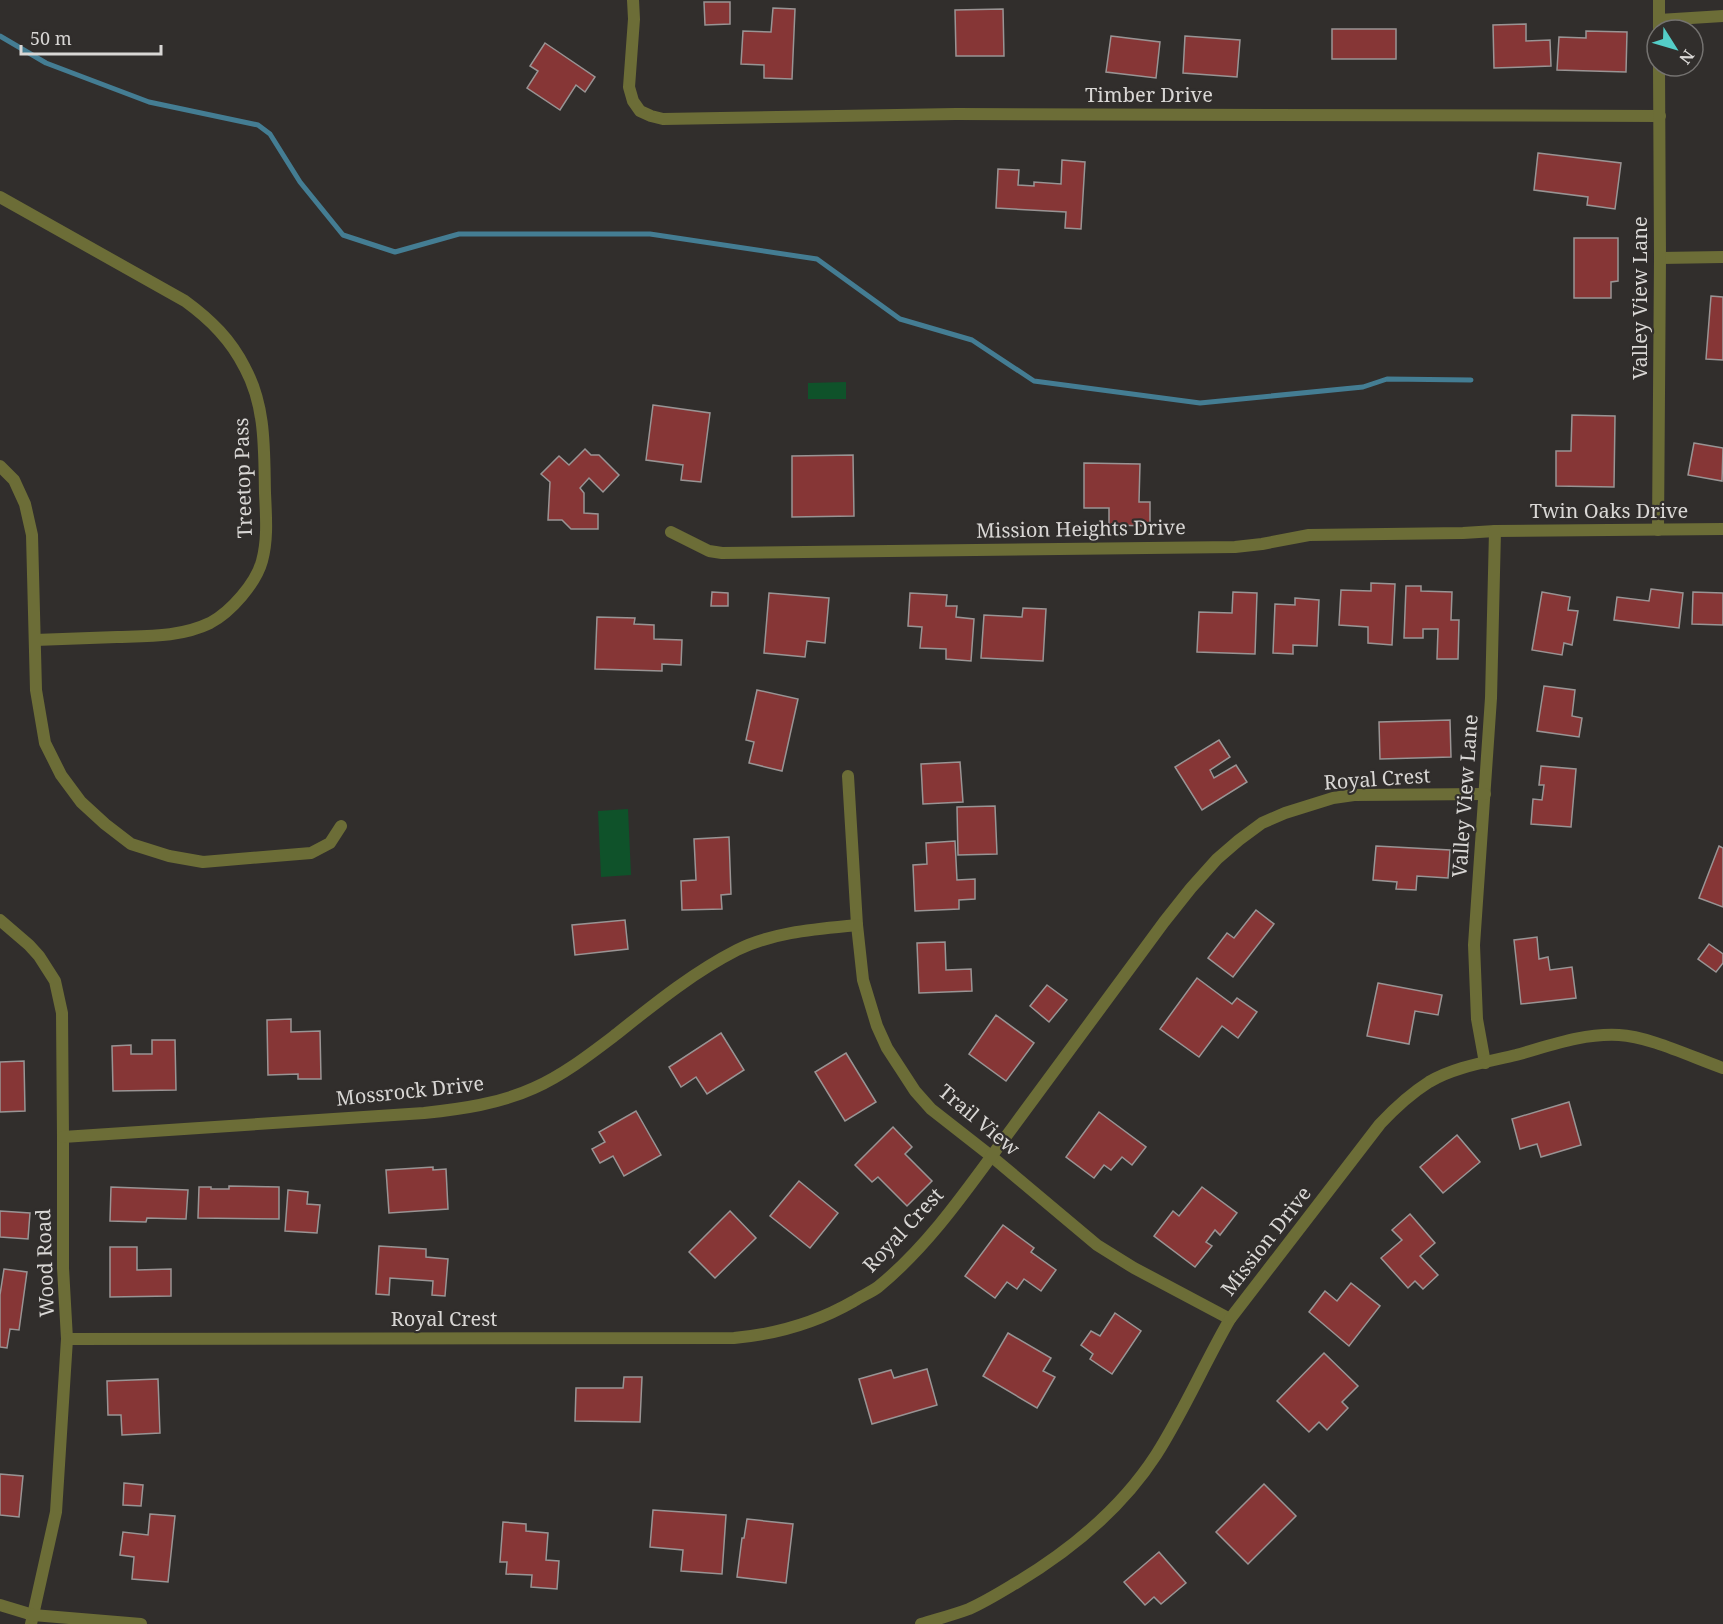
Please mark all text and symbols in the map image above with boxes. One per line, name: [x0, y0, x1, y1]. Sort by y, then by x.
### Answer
scale bar: [21, 18, 160, 56]
north arrow: [1645, 18, 1705, 78]
text: 50 m: [30, 26, 72, 50]
text: N: [1674, 45, 1700, 69]
street label: Timber Drive: [1085, 81, 1213, 108]
street label: Valley View Lane: [1626, 216, 1653, 380]
street label: Treetop Pass: [227, 417, 258, 539]
street label: Twin Oaks Drive: [1530, 497, 1688, 524]
street label: Mission Heights Drive: [976, 513, 1186, 544]
street label: Valley View Lane: [1445, 713, 1484, 878]
street label: Royal Crest: [1323, 761, 1431, 796]
street label: Mossrock Drive: [335, 1069, 485, 1112]
street label: Trail View: [933, 1078, 1026, 1162]
street label: Mission Drive: [1214, 1180, 1317, 1301]
street label: Royal Crest: [856, 1181, 949, 1278]
street label: Wood Road: [29, 1208, 60, 1318]
street label: Royal Crest: [391, 1305, 497, 1332]

